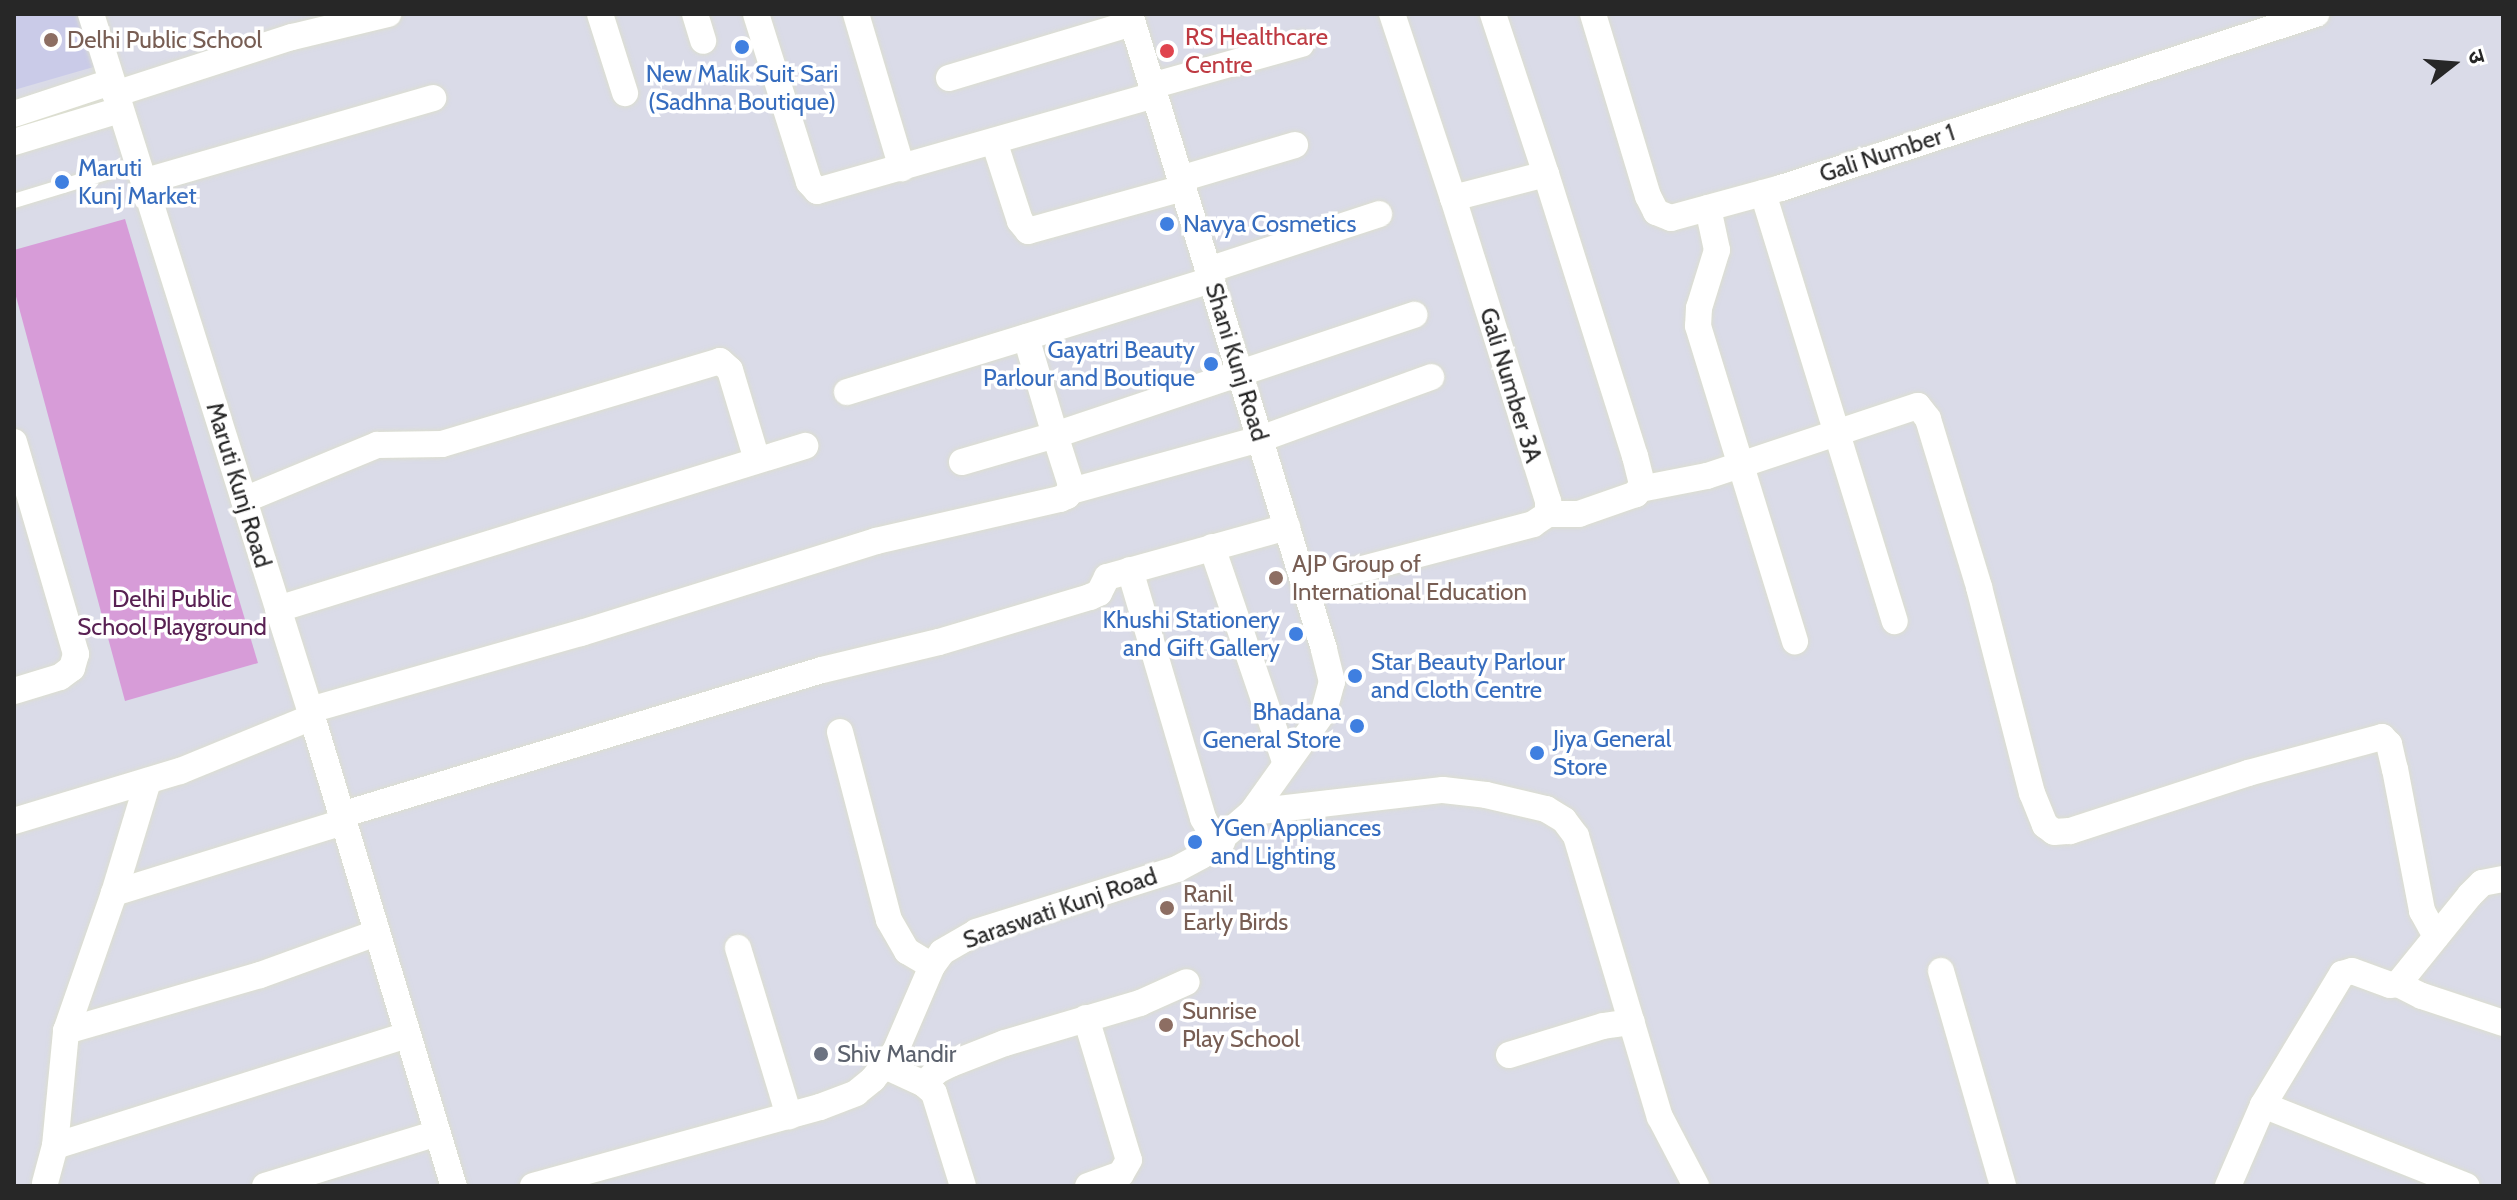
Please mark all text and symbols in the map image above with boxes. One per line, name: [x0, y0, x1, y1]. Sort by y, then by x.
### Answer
place label: RS Healthcare Centre: [1185, 23, 1328, 79]
north arrow: [2413, 24, 2493, 104]
place label: Delhi Public School: [67, 26, 262, 54]
marker: Delhi Public School: [42, 31, 60, 49]
marker: New Malik Suit Sari (Sadhna Boutique): [733, 38, 751, 56]
marker: RS Healthcare Centre: [1156, 40, 1178, 62]
text: उ: [2462, 47, 2491, 67]
place label: New Malik Suit Sari (Sadhna Boutique): [646, 60, 838, 116]
street label: Gali Number 1: [1816, 118, 1958, 188]
place label: Maruti Kunj Market: [78, 154, 197, 210]
marker: Maruti Kunj Market: [53, 173, 71, 191]
place label: Navya Cosmetics: [1183, 210, 1356, 238]
marker: Navya Cosmetics: [1158, 215, 1176, 233]
street label: Shani Kunj Road: [1199, 279, 1275, 445]
street label: Gali Number 3A: [1474, 304, 1548, 466]
place label: Gayatri Beauty Parlour and Boutique: [983, 336, 1195, 392]
marker: Gayatri Beauty Parlour and Boutique: [1202, 355, 1220, 373]
street label: Maruti Kunj Road: [200, 399, 278, 571]
place label: AJP Group of International Education: [1292, 550, 1527, 606]
marker: AJP Group of International Education: [1267, 569, 1285, 587]
park label: Delhi Public School Playground: [77, 585, 267, 641]
place label: Khushi Stationery and Gift Gallery: [1103, 606, 1280, 662]
marker: Khushi Stationery and Gift Gallery: [1287, 625, 1305, 643]
place label: Star Beauty Parlour and Cloth Centre: [1371, 648, 1565, 704]
marker: Star Beauty Parlour and Cloth Centre: [1346, 667, 1364, 685]
place label: Bhadana General Store: [1203, 698, 1341, 754]
marker: Bhadana General Store: [1348, 717, 1366, 735]
place label: Jiya General Store: [1553, 725, 1671, 781]
marker: Jiya General Store: [1528, 744, 1546, 762]
place label: YGen Appliances and Lighting: [1211, 814, 1381, 870]
marker: YGen Appliances and Lighting: [1186, 833, 1204, 851]
street label: Saraswati Kunj Road: [959, 861, 1161, 955]
place label: Ranil Early Birds: [1183, 880, 1288, 936]
marker: Ranil Early Birds: [1158, 899, 1176, 917]
place label: Sunrise Play School: [1182, 997, 1300, 1053]
marker: Sunrise Play School: [1157, 1016, 1175, 1034]
place label: Shiv Mandir: [837, 1040, 956, 1068]
marker: Shiv Mandir: [812, 1045, 830, 1063]

